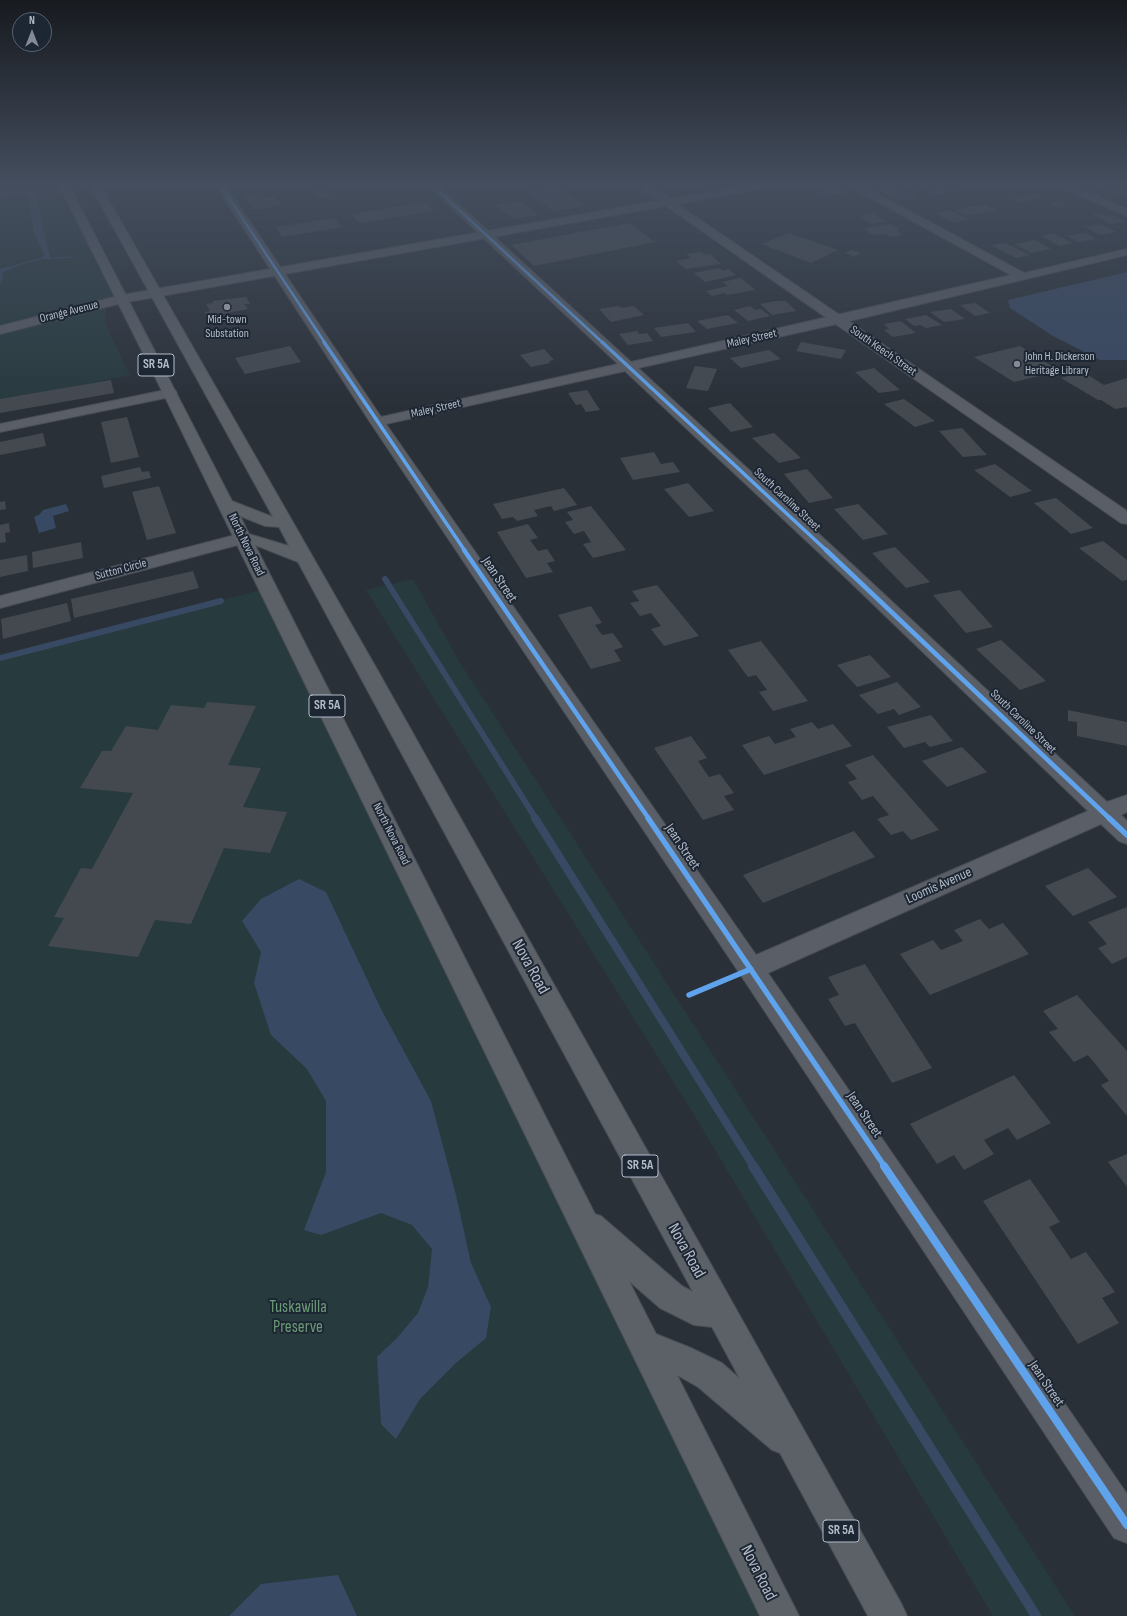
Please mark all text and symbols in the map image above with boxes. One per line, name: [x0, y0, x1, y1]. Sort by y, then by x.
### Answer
north arrow: [12, 12, 52, 52]
text: N: [29, 14, 35, 27]
street label: Orange Avenue: [38, 298, 100, 326]
marker: Mid-town Substation: [222, 302, 232, 312]
place label: Mid-town Substation: [205, 313, 249, 341]
street label: South Keech Street: [847, 323, 919, 379]
street label: Maley Street: [726, 326, 778, 352]
place label: John H. Dickerson Heritage Library: [1025, 350, 1095, 378]
road number: SR 5A: [138, 354, 174, 376]
marker: John H. Dickerson Heritage Library: [1012, 359, 1022, 369]
street label: Maley Street: [410, 396, 462, 422]
street label: South Caroline Street: [751, 465, 823, 535]
street label: North Nova Road: [225, 512, 267, 578]
street label: Jean Street: [478, 554, 520, 606]
street label: Sutton Circle: [94, 556, 148, 584]
street label: South Caroline Street: [987, 687, 1059, 757]
road number: SR 5A: [309, 695, 345, 717]
street label: North Nova Road: [369, 801, 413, 867]
street label: Jean Street: [661, 821, 703, 873]
street label: Loomis Avenue: [904, 864, 974, 908]
street label: Nova Road: [507, 936, 553, 998]
street label: Jean Street: [843, 1089, 885, 1141]
road number: SR 5A: [622, 1155, 658, 1177]
street label: Nova Road: [663, 1220, 709, 1282]
park label: Tuskawilla Preserve: [269, 1298, 327, 1338]
street label: Jean Street: [1025, 1358, 1067, 1410]
road number: SR 5A: [823, 1520, 859, 1542]
street label: Nova Road: [735, 1542, 781, 1604]

